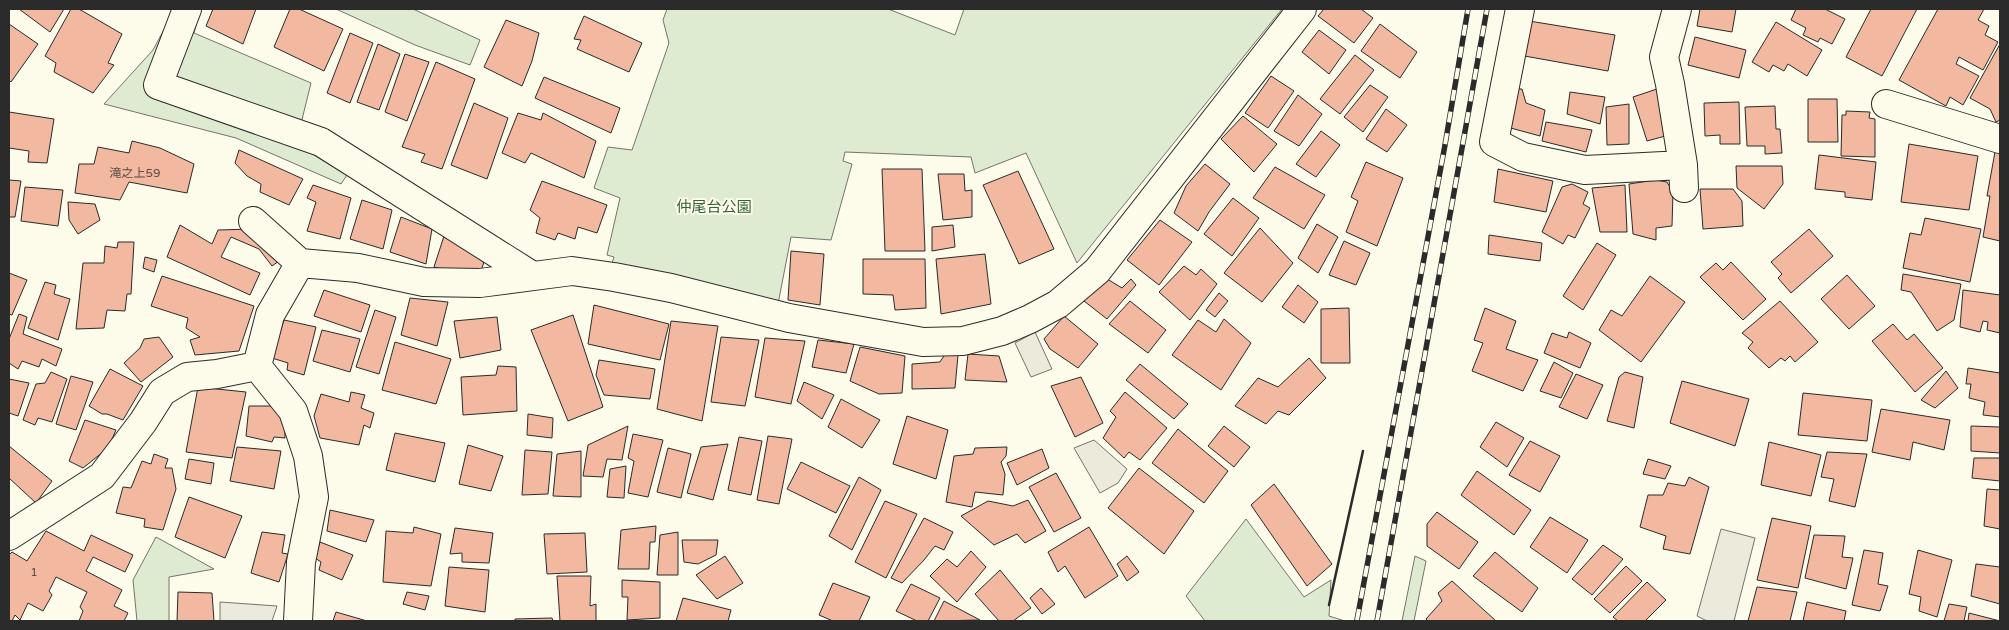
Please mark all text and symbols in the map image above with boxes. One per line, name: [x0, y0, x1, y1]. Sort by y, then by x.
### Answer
house number: 滝之上59: [109, 166, 161, 180]
park label: 仲尾台公園: [676, 198, 752, 216]
house number: 1: [30, 565, 38, 579]

